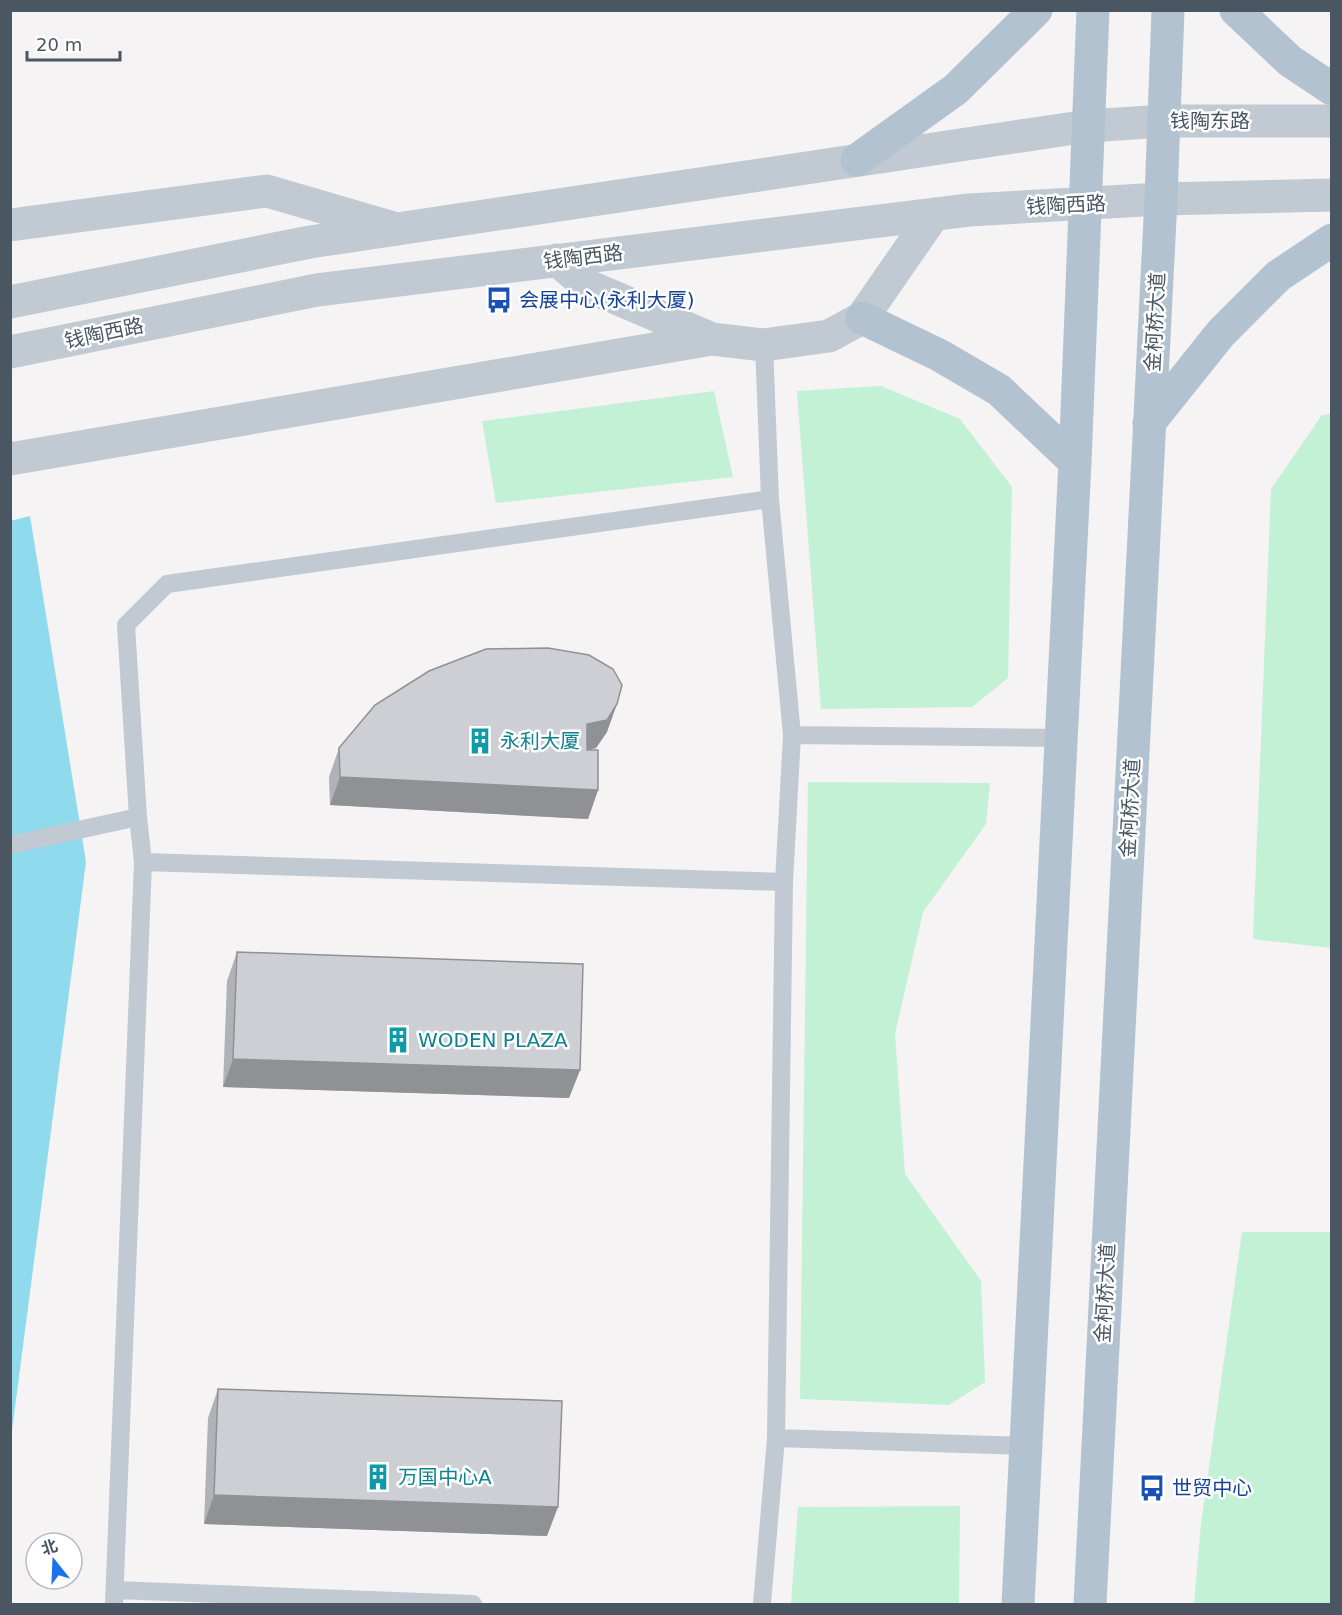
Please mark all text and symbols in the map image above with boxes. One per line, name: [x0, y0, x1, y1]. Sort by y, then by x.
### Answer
scale bar: [27, 24, 120, 62]
text: 20 m: [36, 34, 82, 55]
street label: 钱陶东路: [1170, 109, 1250, 133]
street label: 钱陶西路: [1025, 191, 1107, 219]
street label: 钱陶西路: [542, 240, 624, 274]
street label: 金柯桥大道: [1140, 271, 1170, 373]
bus stop icon: 会展中心(永利大厦): [484, 285, 514, 315]
place label: 会展中心(永利大厦): [519, 288, 695, 312]
street label: 钱陶西路: [62, 313, 146, 353]
building icon: 永利大厦: [465, 726, 495, 756]
place label: 永利大厦: [500, 729, 580, 753]
street label: 金柯桥大道: [1115, 757, 1145, 859]
building icon: WODEN PLAZA: [383, 1025, 413, 1055]
place label: WODEN PLAZA: [418, 1028, 568, 1052]
street label: 金柯桥大道: [1090, 1242, 1120, 1344]
building icon: 万国中心A: [363, 1462, 393, 1492]
place label: 万国中心A: [398, 1465, 492, 1489]
bus stop icon: 世贸中心: [1137, 1473, 1167, 1503]
place label: 世贸中心: [1172, 1476, 1252, 1500]
north arrow: [24, 1531, 84, 1591]
text: 北: [39, 1536, 60, 1559]

